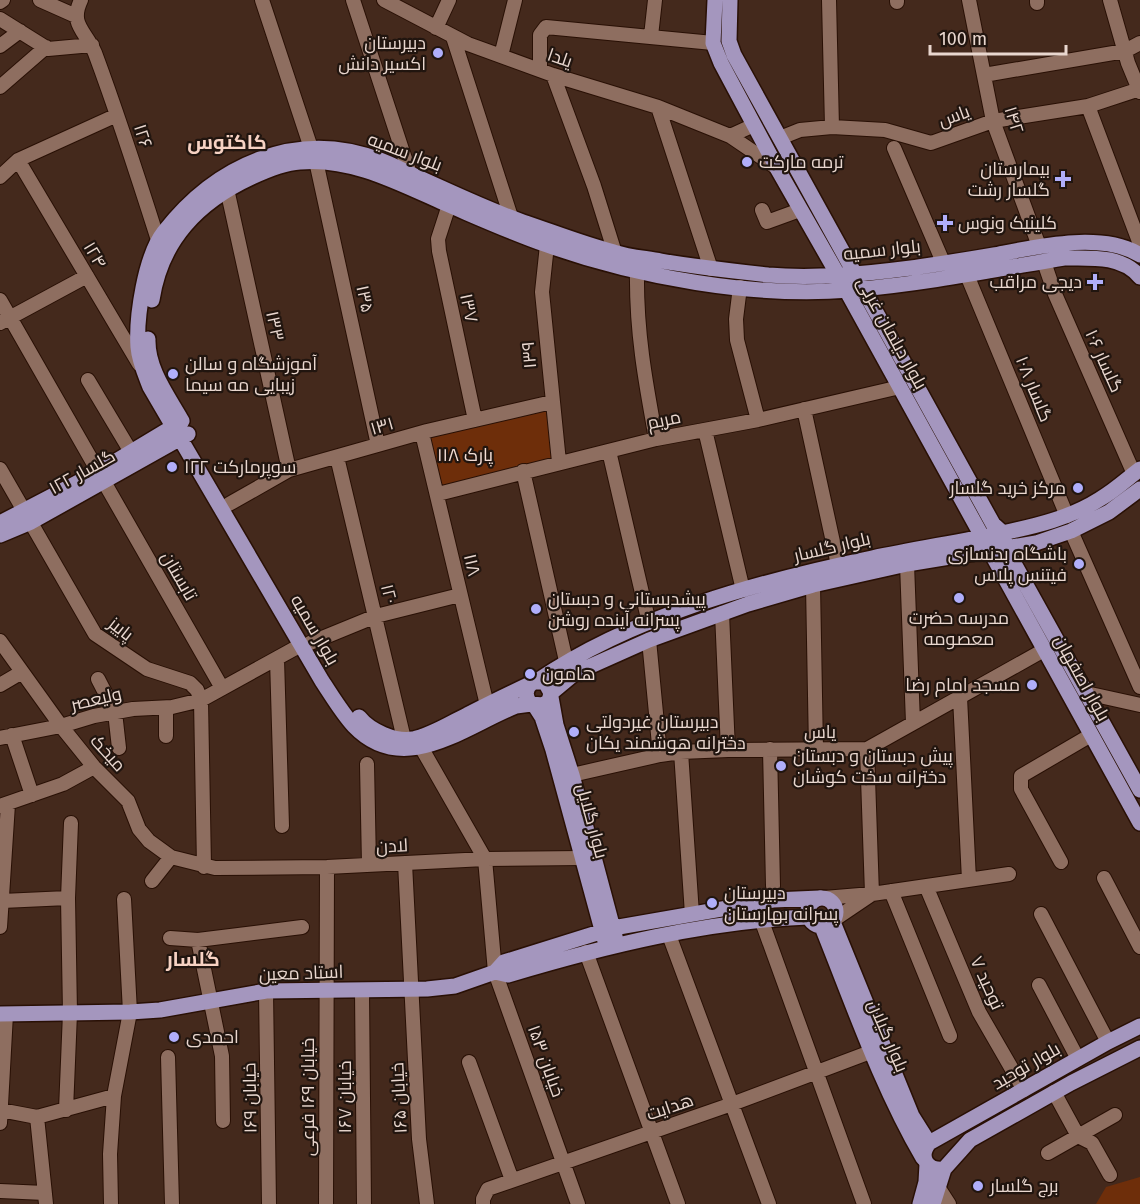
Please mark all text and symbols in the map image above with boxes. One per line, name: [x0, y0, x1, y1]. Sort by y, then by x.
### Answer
scale bar: [930, 18, 1066, 56]
text: 100 m: [939, 28, 987, 50]
place label: دبیرستان اکسیر دانش: [338, 32, 426, 75]
street label: یلدا: [545, 44, 575, 73]
marker: دبیرستان اکسیر دانش: [431, 46, 445, 60]
street label: یاس: [935, 100, 973, 132]
street label: ۱۴۲: [1000, 104, 1028, 136]
street label: ۱۲۶: [129, 121, 157, 151]
street label: بلوار سمیه: [365, 128, 445, 176]
district label: کاکتوس: [187, 130, 267, 154]
place label: ترمه مارکت: [759, 151, 844, 173]
marker: ترمه مارکت: [740, 155, 754, 169]
place label: بیمارستان گلسار رشت: [968, 158, 1050, 201]
marker: بیمارستان گلسار رشت: [1054, 170, 1072, 188]
place label: کلینیک ونوس: [958, 212, 1057, 234]
marker: کلینیک ونوس: [936, 214, 954, 232]
street label: بلوار سمیه: [842, 235, 922, 265]
street label: ۱۲۴: [79, 238, 111, 272]
place label: دیجی مراقب: [990, 271, 1082, 293]
street label: بلوار دیلمان غربی: [852, 273, 932, 393]
marker: دیجی مراقب: [1086, 273, 1104, 291]
street label: ۱۳۵: [351, 283, 379, 315]
street label: ۱۳۷: [455, 292, 483, 324]
street label: ۱۳۳: [261, 309, 289, 343]
street label: گلسار ۱۰۶: [1080, 326, 1128, 396]
street label: ۱۳۹: [517, 341, 541, 369]
place label: آموزشگاه و سالن زیبایی مه سیما: [185, 353, 317, 396]
street label: گلسار ۱۰۸: [1011, 353, 1057, 425]
marker: آموزشگاه و سالن زیبایی مه سیما: [166, 367, 180, 381]
street label: مریم: [645, 406, 683, 435]
street label: ۱۳۱: [368, 412, 396, 440]
park label: پارک ۱۱۸: [437, 444, 493, 467]
street label: گلسار ۱۲۲: [45, 445, 119, 499]
place label: سوپرمارکت ۱۲۲: [184, 456, 296, 479]
marker: سوپرمارکت ۱۲۲: [165, 460, 179, 474]
place label: مرکز خرید گلسار: [949, 477, 1066, 499]
marker: مرکز خرید گلسار: [1071, 481, 1085, 495]
street label: بلوار گلسار: [790, 527, 873, 567]
place label: باشگاه بدنسازی فیتنس پلاس: [948, 543, 1067, 587]
street label: تابستان: [156, 548, 202, 605]
street label: ۱۱۸: [459, 552, 485, 578]
marker: باشگاه بدنسازی فیتنس پلاس: [1072, 557, 1086, 571]
street label: ۱۲۰: [376, 582, 402, 606]
place label: پیشدبستانی و دبستان پسرانه آینده روشن: [548, 588, 706, 632]
street label: بلوار سمیه: [286, 591, 344, 669]
marker: مدرسه حضرت معصومه: [952, 591, 966, 605]
marker: پیشدبستانی و دبستان پسرانه آینده روشن: [529, 602, 543, 616]
place label: مدرسه حضرت معصومه: [909, 607, 1009, 650]
street label: پاییز: [103, 612, 138, 646]
street label: بلوار اصفهان: [1049, 631, 1115, 725]
place label: هامون: [542, 663, 596, 685]
marker: هامون: [523, 667, 537, 681]
place label: مسجد امام رضا: [905, 674, 1020, 697]
marker: مسجد امام رضا: [1025, 678, 1039, 692]
street label: ولیعصر: [67, 682, 124, 716]
place label: دبیرستان غیردولتی دخترانه هوشمند یکان: [586, 711, 746, 754]
street label: یاس: [804, 721, 836, 743]
marker: دبیرستان غیردولتی دخترانه هوشمند یکان: [567, 725, 581, 739]
street label: میخک: [86, 730, 130, 776]
place label: پیش دبستان و دبستان دخترانه سخت کوشان: [793, 745, 953, 788]
marker: پیش دبستان و دبستان دخترانه سخت کوشان: [774, 759, 788, 773]
street label: بلوار گلایل: [571, 781, 613, 861]
street label: لادن: [375, 834, 409, 858]
place label: دبیرستان پسرانه بهارستان: [724, 882, 839, 926]
marker: دبیرستان پسرانه بهارستان: [705, 896, 719, 910]
district label: گلسار: [165, 947, 220, 971]
street label: توحید ۷: [966, 953, 1009, 1013]
street label: استاد معین: [258, 961, 344, 985]
street label: بلوار گیلان: [863, 996, 913, 1076]
street label: خیابان ۱۵۳: [523, 1022, 569, 1100]
place label: احمدی: [186, 1026, 239, 1048]
marker: احمدی: [167, 1030, 181, 1044]
street label: خیابان ۱۶۹ فرعی: [297, 1038, 319, 1156]
street label: بلوار توحید: [988, 1038, 1064, 1094]
street label: خیابان ۱۶۷: [334, 1061, 356, 1133]
street label: خیابان ۱۶۹: [238, 1062, 262, 1134]
street label: خیابان ۱۶۵: [386, 1062, 412, 1134]
street label: هدایت: [644, 1089, 696, 1125]
place label: برج گلسار: [989, 1175, 1059, 1198]
marker: برج گلسار: [971, 1179, 985, 1193]

